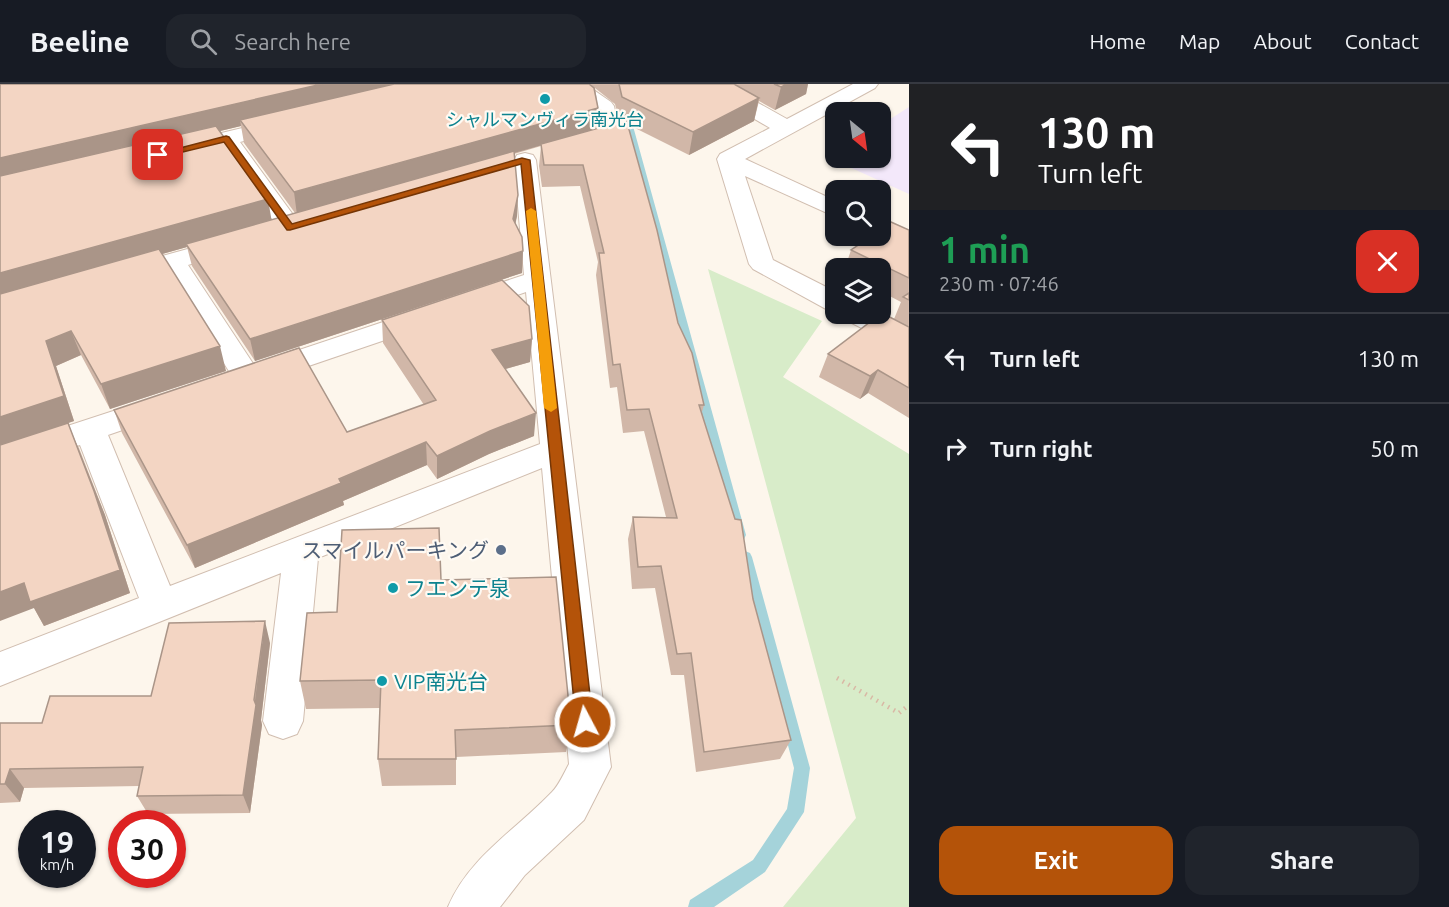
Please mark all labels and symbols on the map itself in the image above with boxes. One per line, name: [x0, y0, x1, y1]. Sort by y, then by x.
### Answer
marker: シャルマンヴィラ南光台: [538, 92, 552, 106]
north arrow: [825, 102, 891, 168]
place label: シャルマンヴィラ南光台: [446, 109, 644, 129]
pin: [132, 129, 183, 180]
place label: スマイルパーキング: [301, 538, 489, 562]
marker: スマイルパーキング: [494, 543, 508, 557]
place label: フエンテ泉: [405, 576, 510, 600]
marker: フエンテ泉: [386, 581, 400, 595]
place label: VIP南光台: [394, 669, 488, 693]
marker: VIP南光台: [375, 674, 389, 688]
position arrow: [553, 690, 617, 754]
speed limit sign: 30: [108, 810, 186, 888]

